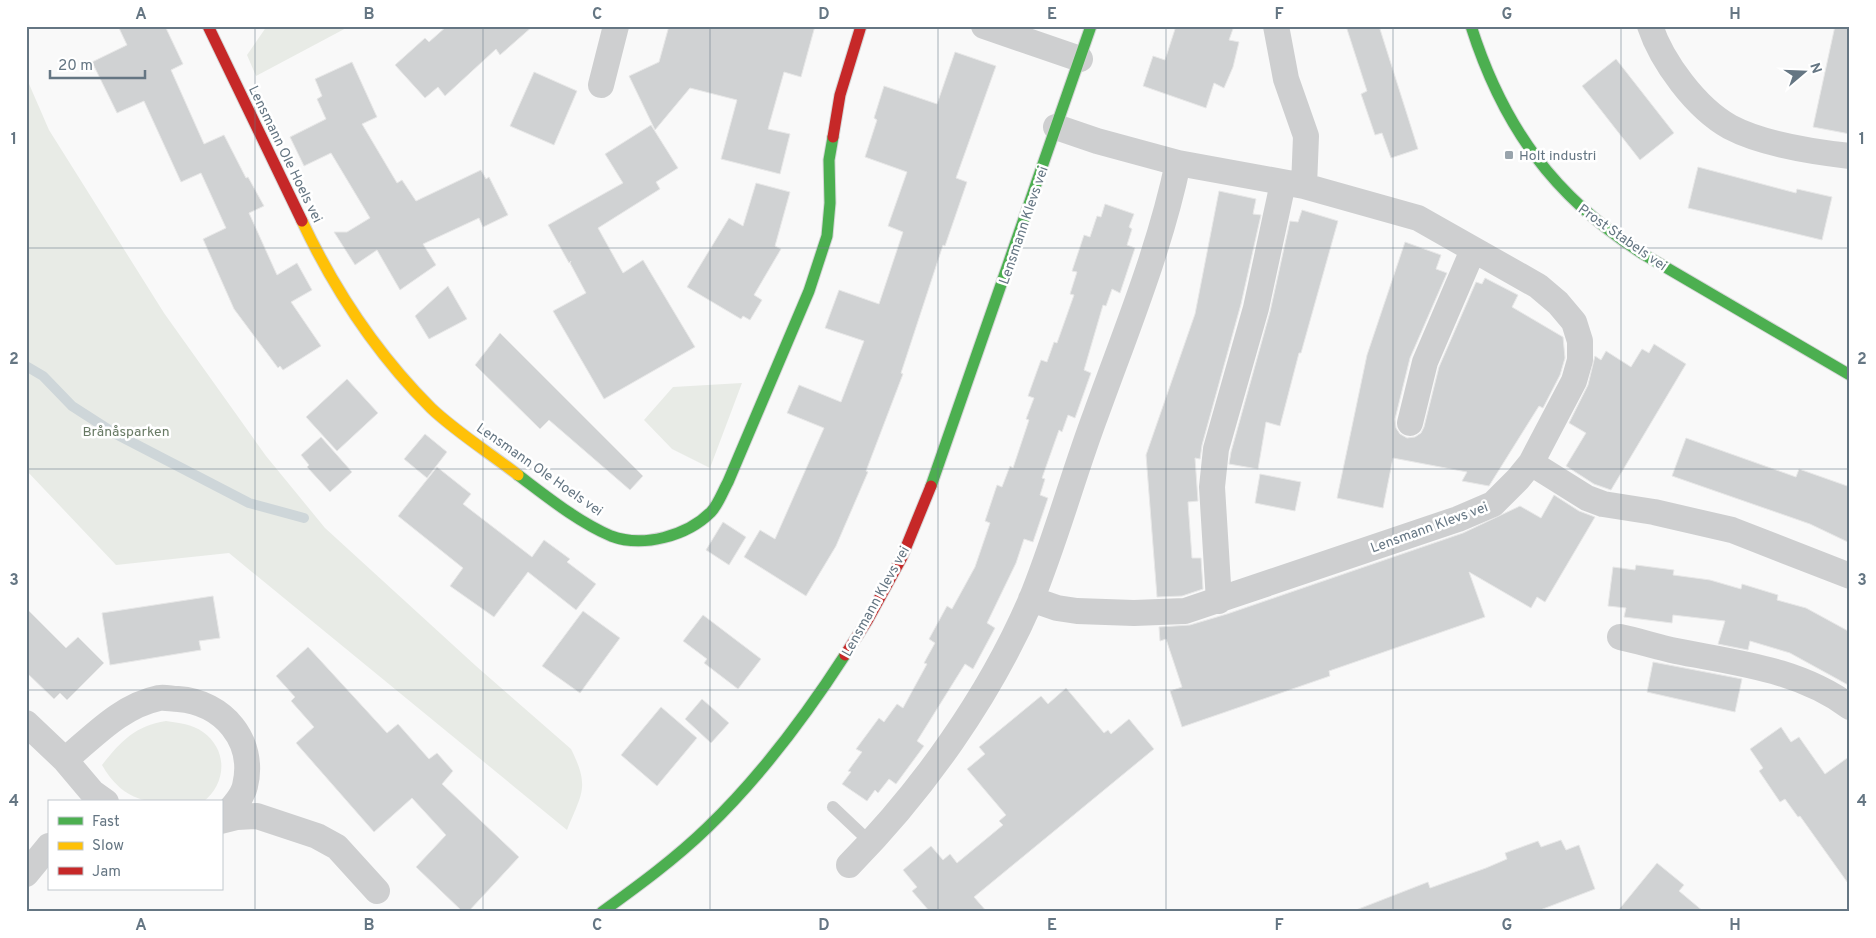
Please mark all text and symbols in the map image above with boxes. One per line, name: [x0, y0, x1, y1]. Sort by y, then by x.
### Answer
text: A: [135, 5, 147, 25]
text: B: [363, 5, 375, 25]
text: C: [592, 5, 602, 25]
text: D: [818, 5, 830, 25]
text: E: [1047, 5, 1057, 25]
text: F: [1274, 5, 1284, 25]
text: G: [1502, 5, 1512, 25]
text: H: [1729, 5, 1741, 25]
scale bar: [50, 48, 145, 80]
north arrow: [1778, 48, 1828, 98]
text: 20 m: [58, 57, 93, 76]
text: N: [1805, 61, 1825, 76]
street label: Lensmann Ole Hoels vei: [244, 83, 325, 226]
text: 1: [11, 130, 17, 150]
text: 1: [1859, 130, 1865, 150]
place label: Holt industri: [1519, 148, 1596, 165]
marker: Holt industri: [1503, 149, 1515, 161]
street label: Lensmann Klevs vei: [996, 164, 1053, 287]
street label: Prost Stabels vei: [1574, 201, 1670, 275]
text: 2: [9, 350, 19, 370]
text: 2: [1857, 350, 1867, 370]
street label: Lensmann Ole Hoels vei: [473, 420, 606, 520]
park label: Brånåsparken: [82, 424, 170, 441]
street label: Lensmann Klevs vei: [1368, 499, 1491, 558]
street label: Lensmann Klevs vei: [839, 543, 914, 660]
text: 3: [9, 571, 19, 591]
text: 3: [1857, 571, 1867, 591]
text: 4: [9, 792, 19, 812]
text: 4: [1857, 792, 1867, 812]
legend: [48, 800, 222, 890]
text: Fast: [92, 813, 120, 832]
text: Slow: [92, 837, 124, 856]
text: Jam: [92, 863, 121, 882]
text: A: [135, 916, 147, 936]
text: B: [363, 916, 375, 936]
text: C: [592, 916, 602, 936]
text: D: [818, 916, 830, 936]
text: E: [1047, 916, 1057, 936]
text: F: [1274, 916, 1284, 936]
text: G: [1502, 916, 1512, 936]
text: H: [1729, 916, 1741, 936]

